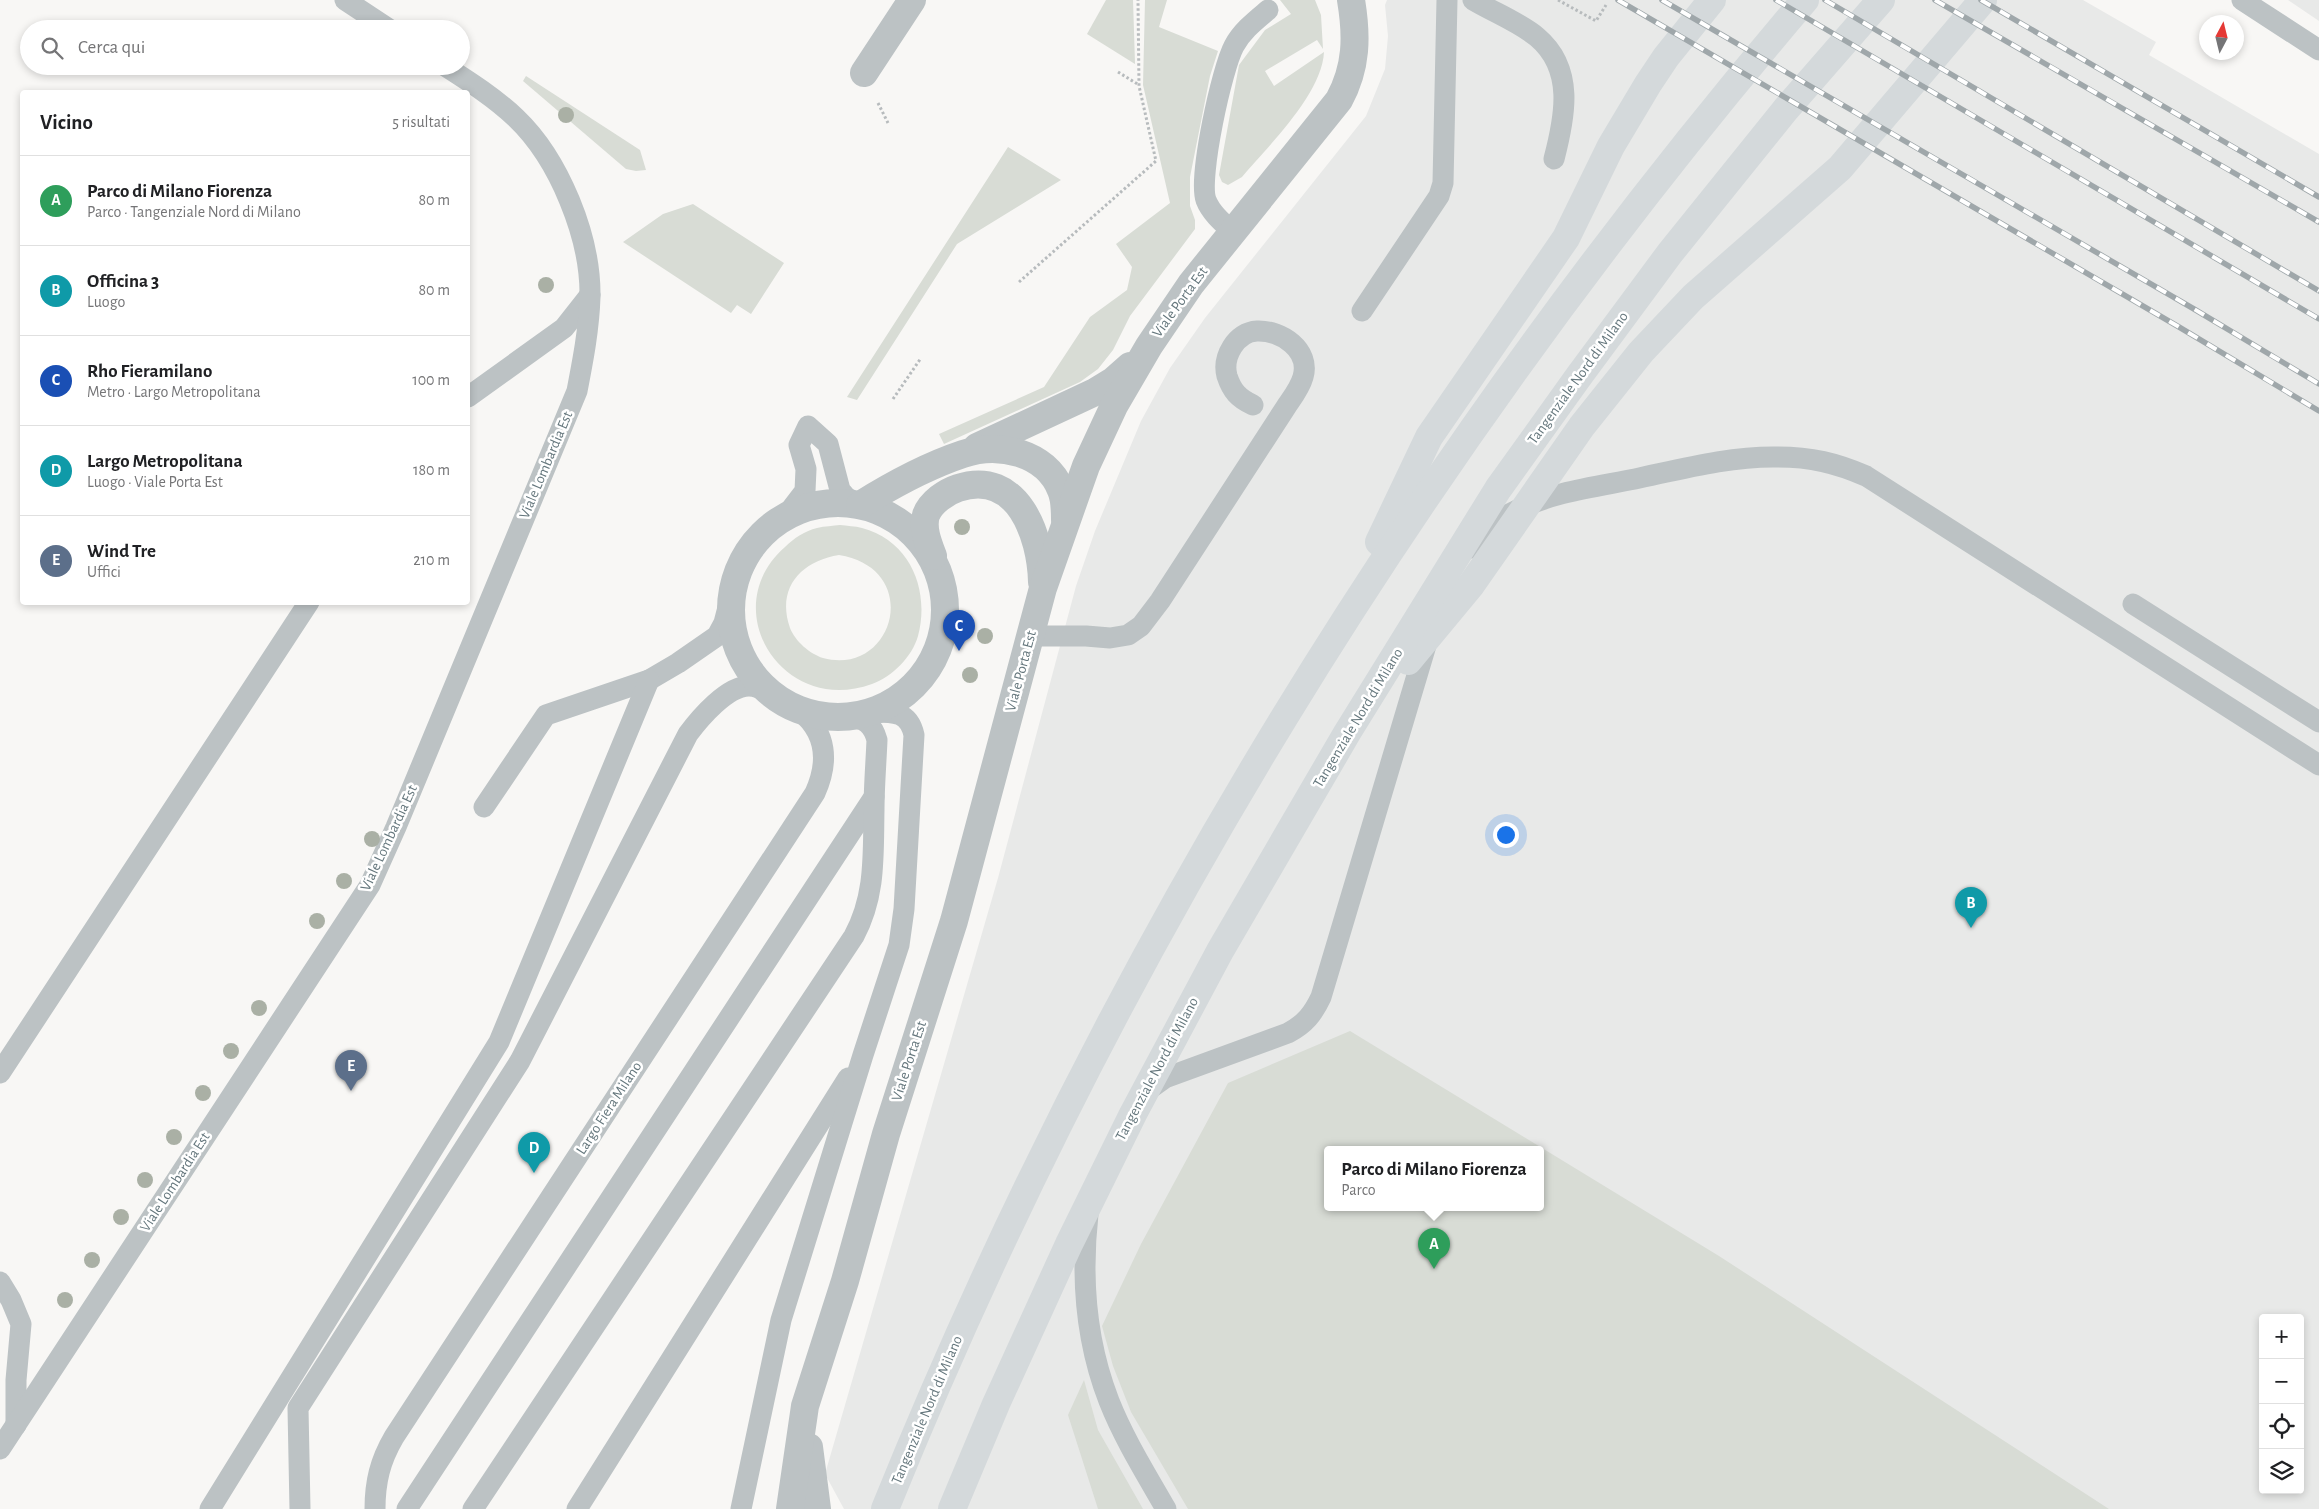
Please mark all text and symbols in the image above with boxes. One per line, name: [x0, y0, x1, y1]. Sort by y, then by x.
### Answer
north arrow: [2199, 15, 2244, 60]
search box: [20, 20, 470, 75]
icon: search: [38, 34, 66, 62]
text: Cerca qui: [78, 38, 145, 57]
text: Vicino: [40, 112, 93, 133]
text: 5 risultati: [392, 114, 450, 130]
text: Parco di Milano Fiorenza: [87, 182, 272, 201]
text: A: [51, 192, 61, 208]
text: 80 m: [419, 192, 450, 208]
text: Parco · Tangenziale Nord di Milano: [87, 204, 301, 220]
street label: Viale Porta Est: [1150, 264, 1211, 340]
text: Officina 3: [87, 272, 159, 291]
text: B: [51, 282, 61, 298]
text: 80 m: [419, 282, 450, 298]
text: Luogo: [87, 294, 125, 310]
street label: Tangenziale Nord di Milano: [1525, 309, 1631, 447]
text: Rho Fieramilano: [87, 362, 212, 381]
text: C: [52, 372, 60, 388]
text: 100 m: [412, 372, 450, 388]
text: Metro · Largo Metropolitana: [87, 384, 261, 400]
street label: Viale Lombardia Est: [517, 409, 575, 521]
text: Largo Metropolitana: [87, 452, 243, 471]
text: D: [51, 462, 61, 478]
text: 180 m: [413, 462, 450, 478]
text: Luogo · Viale Porta Est: [87, 474, 223, 490]
text: Wind Tre: [87, 542, 156, 561]
text: E: [52, 552, 60, 568]
text: 210 m: [413, 552, 450, 568]
text: Uffici: [87, 564, 121, 580]
pin: C: [943, 610, 975, 651]
street label: Viale Porta Est: [1003, 629, 1039, 713]
street label: Tangenziale Nord di Milano: [1310, 646, 1406, 790]
street label: Viale Lombardia Est: [358, 783, 420, 893]
your location: [1493, 822, 1519, 848]
pin: B: [1955, 887, 1987, 928]
street label: Tangenziale Nord di Milano: [1113, 995, 1201, 1143]
street label: Viale Porta Est: [889, 1019, 929, 1103]
pin: E: [335, 1050, 367, 1091]
street label: Largo Fiera Milano: [574, 1059, 644, 1157]
street label: Viale Lombardia Est: [137, 1129, 213, 1234]
pin: D: [518, 1132, 550, 1173]
popup: [1324, 1146, 1544, 1211]
text: Parco di Milano Fiorenza: [1341, 1160, 1527, 1179]
text: Parco: [1341, 1182, 1376, 1198]
pin: A: [1418, 1228, 1450, 1269]
map controls: [2259, 1314, 2304, 1494]
button: +: [2259, 1314, 2304, 1359]
street label: Tangenziale Nord di Milano: [889, 1334, 965, 1486]
button: −: [2259, 1359, 2304, 1404]
button: locate: [2259, 1404, 2304, 1449]
button: layers: [2259, 1449, 2304, 1494]

